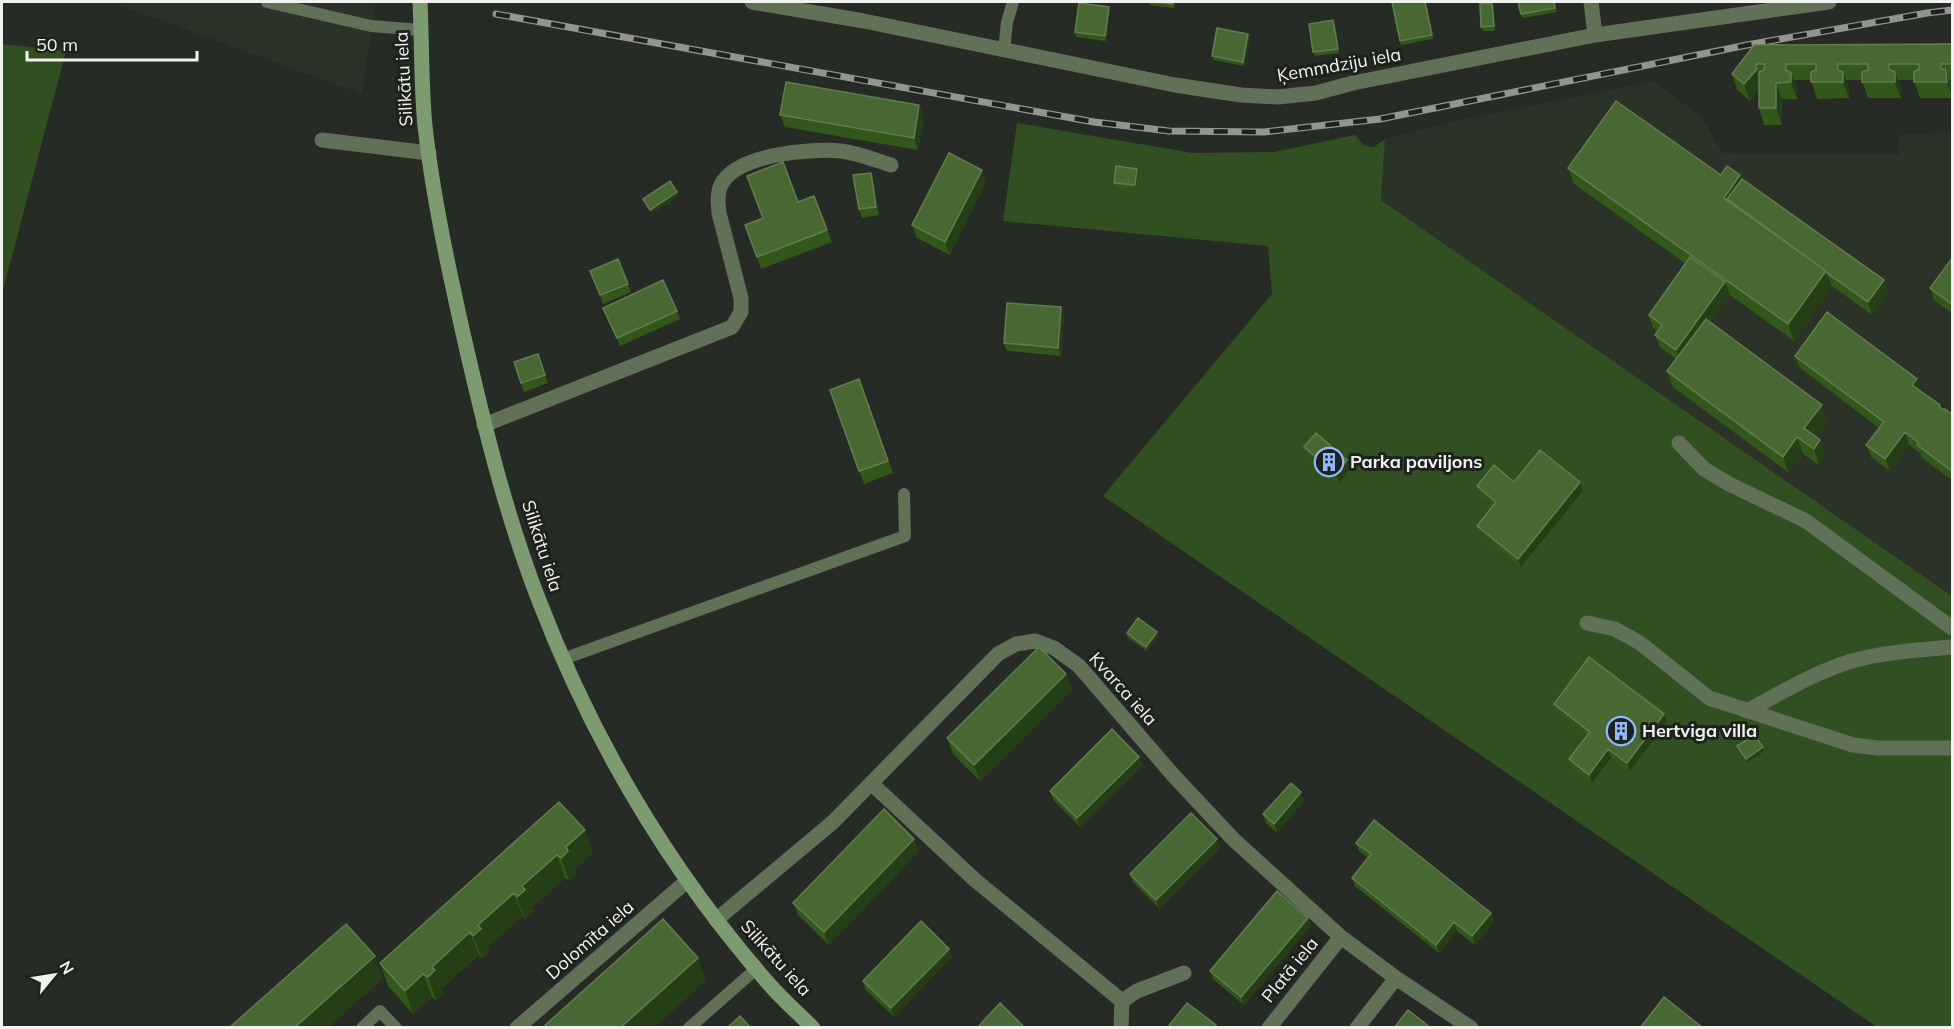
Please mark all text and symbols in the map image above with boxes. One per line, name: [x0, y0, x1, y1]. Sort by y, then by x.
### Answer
scale bar: [27, 24, 196, 62]
street label: Silikātu iela: [390, 31, 417, 127]
text: 50 m: [36, 33, 78, 56]
street label: Ķemmdziju iela: [1275, 42, 1403, 88]
building icon: Parka paviljons: [1313, 446, 1345, 478]
place label: Parka paviljons: [1350, 450, 1482, 473]
street label: Silikātu iela: [517, 497, 568, 594]
street label: Kvarca iela: [1084, 647, 1162, 730]
building icon: Hertviga villa: [1605, 715, 1637, 747]
place label: Hertviga villa: [1642, 719, 1757, 742]
street label: Dolomīta iela: [541, 895, 638, 984]
street label: Silikātu iela: [736, 915, 817, 1001]
street label: Platā iela: [1256, 932, 1323, 1007]
north arrow: [24, 945, 84, 1005]
text: N: [55, 957, 79, 978]

